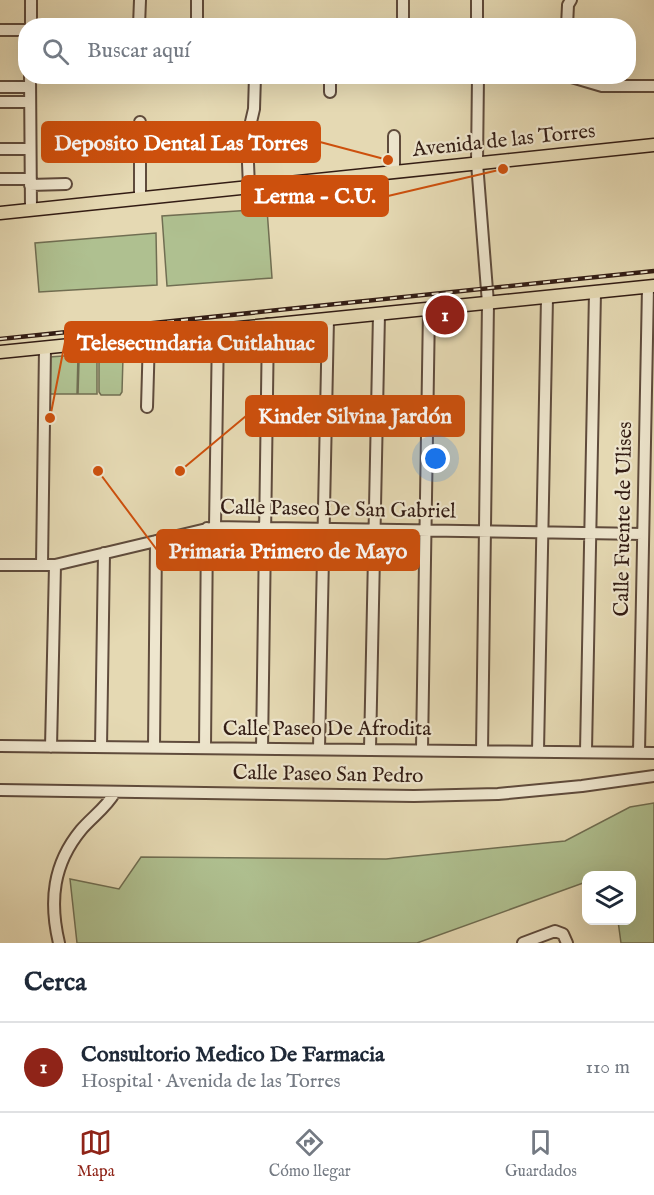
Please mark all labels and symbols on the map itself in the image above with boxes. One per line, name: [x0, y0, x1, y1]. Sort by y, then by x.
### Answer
street label: Avenida de las Torres: [410, 118, 597, 164]
callout: Deposito Dental Las Torres: [42, 122, 320, 162]
text: Deposito Dental Las Torres: [54, 130, 308, 158]
callout: Lerma - C.U.: [242, 176, 388, 216]
text: Lerma - C.U.: [254, 183, 376, 211]
pin: 1: [426, 292, 464, 338]
callout: Telesecundaria Cuitlahuac: [65, 322, 327, 362]
text: Telesecundaria Cuitlahuac: [76, 330, 316, 358]
callout: Kinder Silvina Jardón: [246, 396, 464, 436]
text: Kinder Silvina Jardón: [258, 403, 452, 431]
street label: Calle Fuente de Ulises: [609, 421, 639, 617]
your location: [421, 444, 450, 473]
street label: Calle Paseo De San Gabriel: [220, 494, 456, 526]
callout: Primaria Primero de Mayo: [157, 530, 419, 570]
text: Primaria Primero de Mayo: [169, 538, 408, 566]
street label: Calle Paseo De Afrodita: [223, 716, 432, 743]
street label: Calle Paseo San Pedro: [232, 760, 424, 790]

